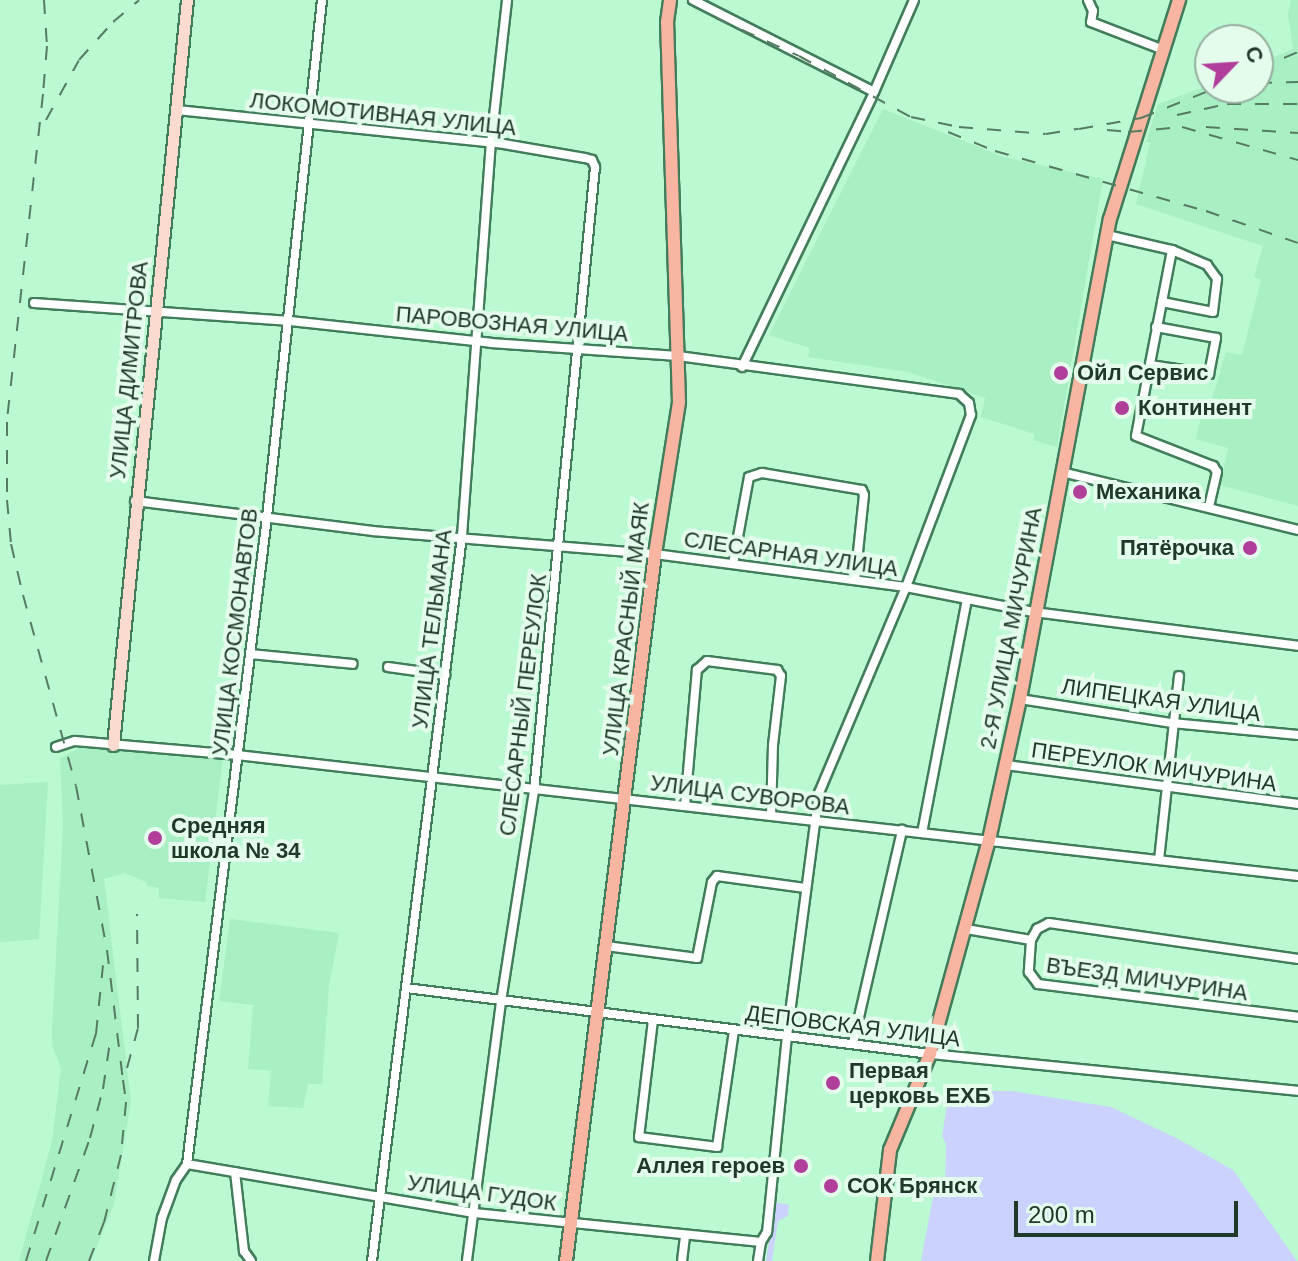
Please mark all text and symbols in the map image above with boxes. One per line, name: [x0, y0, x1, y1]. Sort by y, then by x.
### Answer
north arrow: [1194, 24, 1274, 104]
text: С: [1240, 42, 1269, 67]
street label: ЛОКОМОТИВНАЯ УЛИЦА: [249, 87, 517, 141]
street label: УЛИЦА ДИМИТРОВА: [104, 260, 154, 480]
street label: ПАРОВОЗНАЯ УЛИЦА: [395, 301, 629, 347]
place label: Ойл Сервис: [1077, 360, 1209, 386]
marker: Ойл Сервис: [1052, 364, 1070, 382]
place label: Континент: [1138, 395, 1252, 421]
marker: Континент: [1113, 399, 1131, 417]
place label: Механика: [1096, 479, 1201, 505]
marker: Механика: [1071, 483, 1089, 501]
street label: УЛИЦА КРАСНЫЙ МАЯК: [597, 501, 655, 757]
street label: 2-Я УЛИЦА МИЧУРИНА: [975, 505, 1047, 751]
street label: УЛИЦА КОСМОНАВТОВ: [207, 507, 263, 757]
street label: СЛЕСАРНАЯ УЛИЦА: [682, 526, 900, 582]
street label: УЛИЦА ТЕЛЬМАНА: [407, 528, 457, 730]
place label: Пятёрочка: [1120, 535, 1234, 561]
marker: Пятёрочка: [1241, 539, 1259, 557]
street label: СЛЕСАРНЫЙ ПЕРЕУЛОК: [494, 572, 552, 838]
street label: ЛИПЕЦКАЯ УЛИЦА: [1060, 673, 1262, 727]
street label: ПЕРЕУЛОК МИЧУРИНА: [1030, 737, 1278, 797]
street label: УЛИЦА СУВОРОВА: [649, 770, 851, 820]
place label: Средняя школа № 34: [171, 812, 300, 864]
marker: Средняя школа № 34: [146, 829, 164, 847]
street label: ВЪЕЗД МИЧУРИНА: [1045, 952, 1249, 1006]
street label: ДЕПОВСКАЯ УЛИЦА: [744, 1000, 962, 1052]
place label: Первая церковь ЕХБ: [849, 1057, 991, 1108]
marker: Первая церковь ЕХБ: [824, 1074, 842, 1092]
place label: Аллея героев: [636, 1153, 785, 1179]
marker: Аллея героев: [792, 1157, 810, 1175]
street label: УЛИЦА ГУДОК: [406, 1169, 558, 1217]
place label: СОК Брянск: [847, 1173, 977, 1199]
marker: СОК Брянск: [822, 1177, 840, 1195]
scale bar: [1018, 1185, 1242, 1235]
text: 200 m: [1028, 1201, 1095, 1228]

